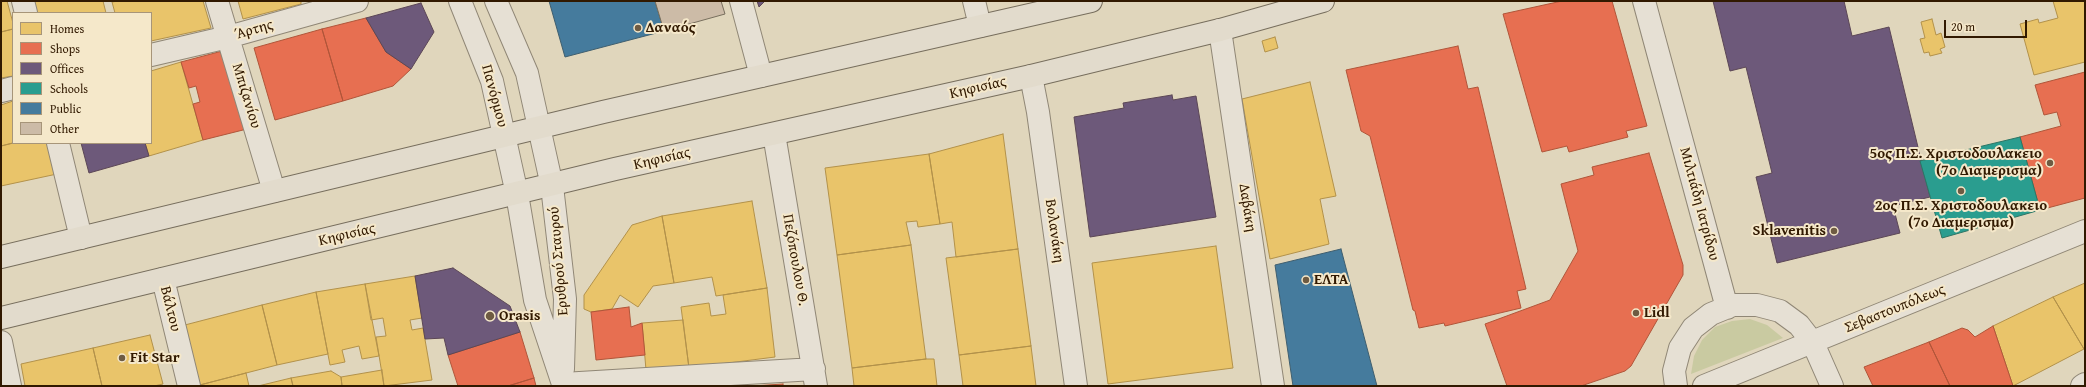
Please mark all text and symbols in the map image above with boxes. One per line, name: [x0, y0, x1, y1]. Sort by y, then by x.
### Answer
legend: [12, 12, 152, 144]
scale bar: [1946, 12, 2029, 38]
street label: Άρτης: [233, 16, 275, 44]
text: 20 m: [1951, 18, 1975, 35]
place label: Δαναός: [646, 19, 696, 37]
text: Homes: [50, 20, 84, 37]
marker: Δαναός: [633, 23, 643, 33]
text: Shops: [50, 40, 80, 57]
text: Offices: [50, 60, 84, 77]
street label: Μπιζανίου: [228, 61, 264, 131]
street label: Πανόρμου: [477, 63, 511, 129]
street label: Κηφισίας: [948, 73, 1008, 103]
text: Schools: [50, 80, 88, 97]
text: Public: [50, 100, 81, 117]
text: Other: [50, 120, 79, 137]
street label: Κηφισίας: [632, 144, 692, 174]
street label: Μιλτιάδη Ιατρίδου: [1675, 145, 1723, 263]
place label: 5ος Π.Σ. Χριστοδουλακειο (7ο Διαμερισμα): [1870, 145, 2042, 180]
marker: 5ος Π.Σ. Χριστοδουλακειο (7ο Διαμερισμα): [2045, 158, 2055, 168]
street label: Δαβάκη: [1234, 183, 1260, 233]
marker: 2ος Π.Σ. Χριστοδουλακειο (7ο Διαμερισμα): [1956, 186, 1966, 196]
place label: 2ος Π.Σ. Χριστοδουλακειο (7ο Διαμερισμα): [1875, 197, 2047, 232]
street label: Βολανάκη: [1041, 198, 1067, 264]
street label: Ερυθρού Σταυρού: [545, 206, 573, 316]
street label: Πεζόπουλου Θ.: [778, 213, 812, 307]
street label: Κηφισίας: [317, 220, 377, 250]
place label: Sklavenitis: [1753, 222, 1826, 240]
marker: Sklavenitis: [1829, 226, 1839, 236]
place label: ΕΛΤΑ: [1314, 271, 1348, 289]
marker: ΕΛΤΑ: [1301, 275, 1311, 285]
street label: Σεβαστουπόλεως: [1842, 281, 1948, 337]
street label: Βάλτου: [156, 284, 184, 334]
place label: Lidl: [1644, 304, 1670, 322]
place label: Orasis: [499, 307, 540, 325]
marker: Lidl: [1631, 308, 1641, 318]
marker: Orasis: [484, 310, 496, 322]
place label: Fit Star: [130, 349, 180, 367]
marker: Fit Star: [117, 353, 127, 363]

